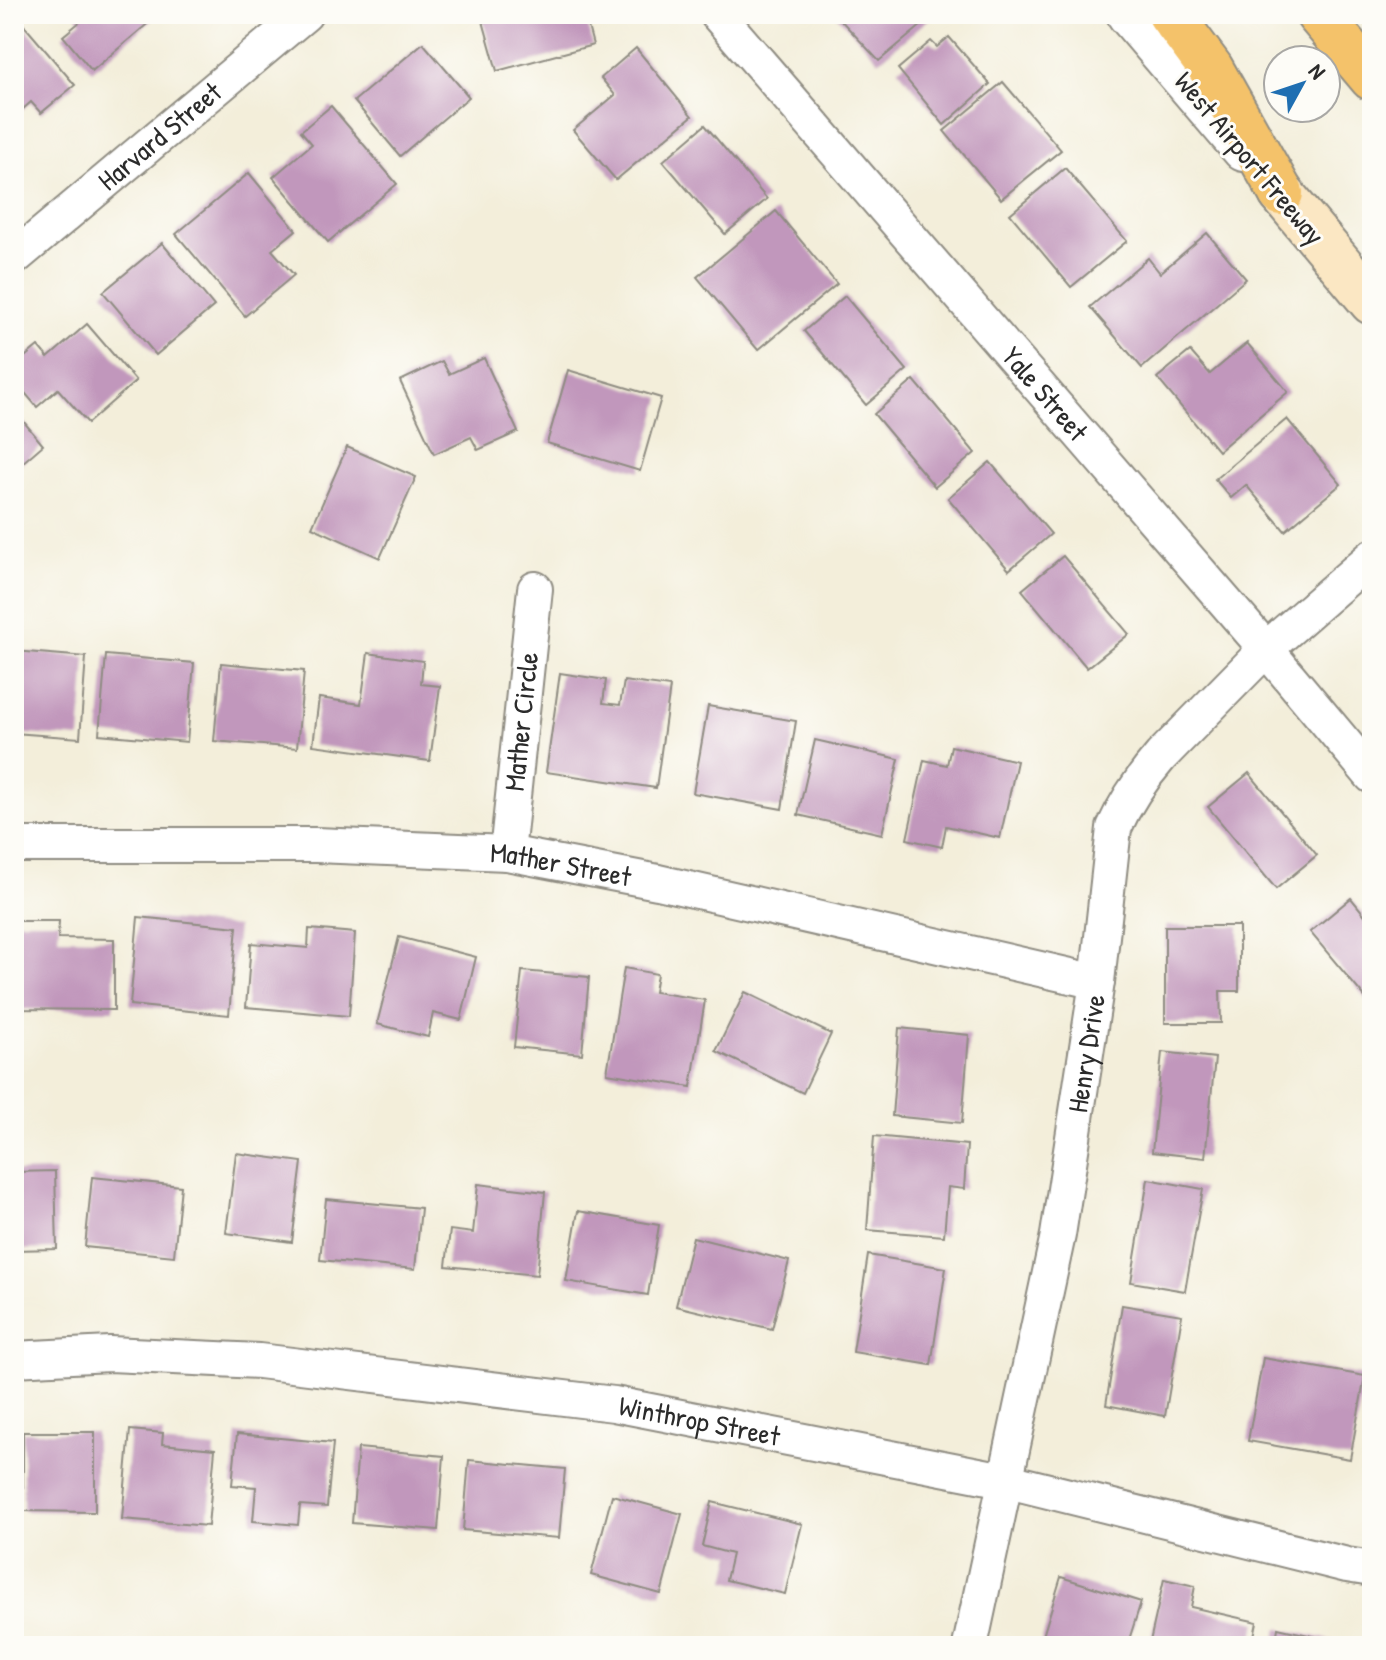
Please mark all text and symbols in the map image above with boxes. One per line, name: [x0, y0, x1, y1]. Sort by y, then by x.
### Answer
north arrow: [1262, 44, 1342, 124]
text: N: [1302, 57, 1333, 85]
street label: West Airport Freeway: [1166, 63, 1334, 253]
street label: Harvard Street: [90, 73, 230, 199]
street label: Yale Street: [994, 338, 1097, 449]
street label: Mather Circle: [495, 650, 547, 793]
street label: Mather Street: [490, 833, 635, 896]
street label: Henry Drive: [1058, 992, 1114, 1115]
street label: Winthrop Street: [616, 1386, 784, 1455]

